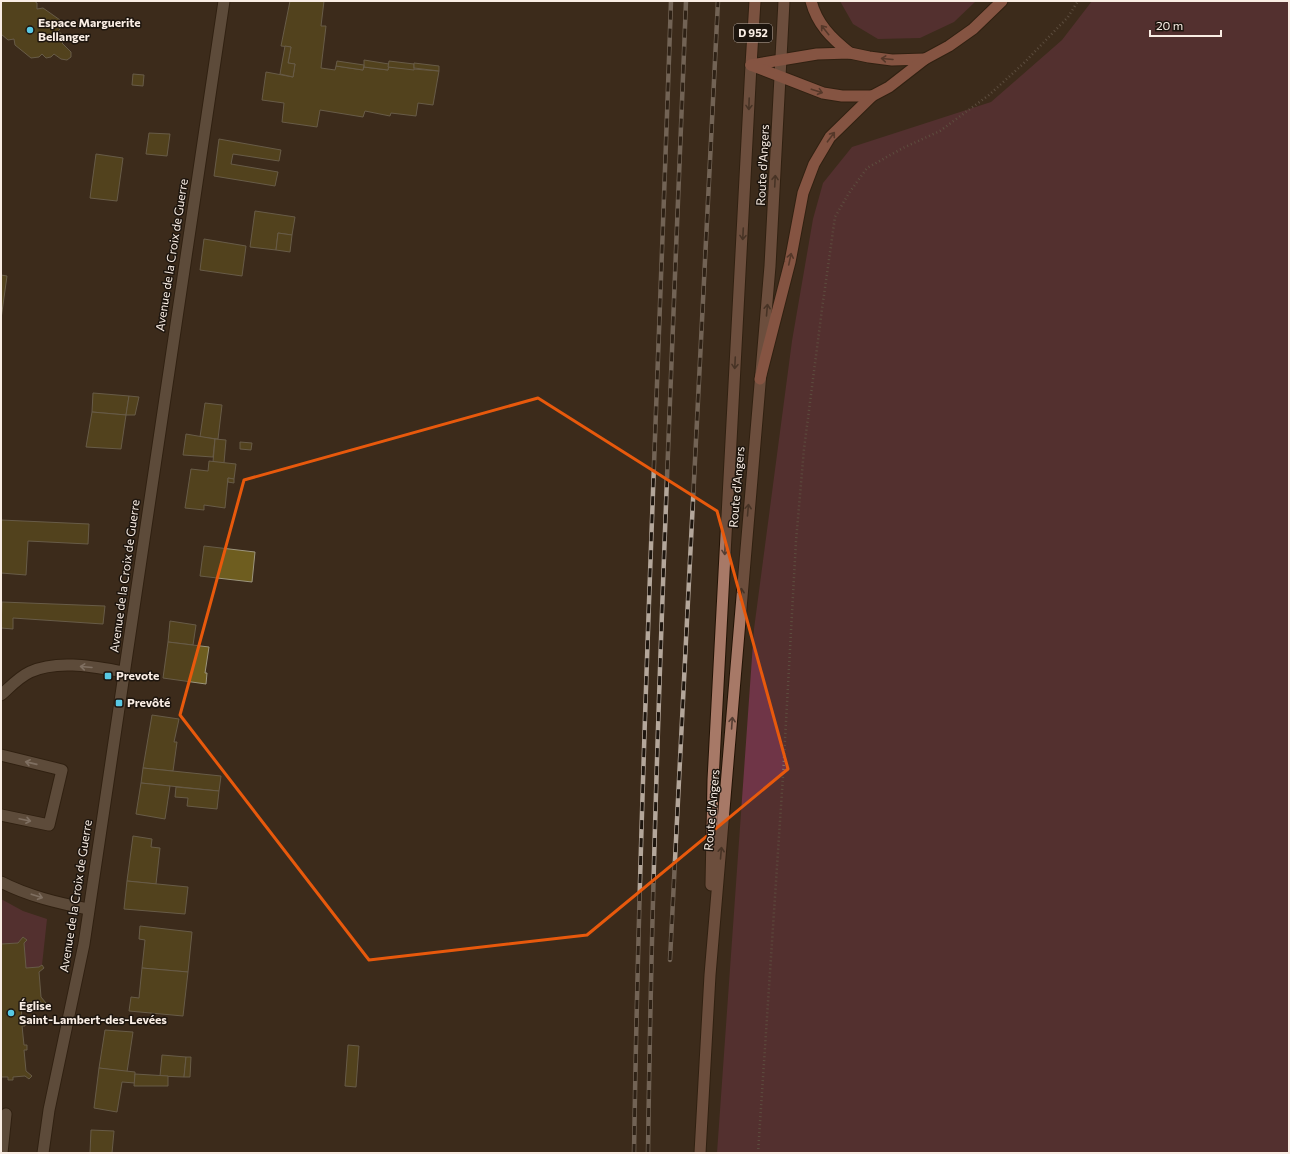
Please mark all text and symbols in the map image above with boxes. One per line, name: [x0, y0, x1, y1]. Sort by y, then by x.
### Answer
scale bar: [1150, 12, 1221, 38]
place label: Espace Marguerite Bellanger: [38, 15, 141, 43]
text: 20 m: [1156, 18, 1183, 32]
road number: D 952: [734, 24, 772, 42]
marker: Espace Marguerite Bellanger: [25, 25, 35, 35]
one-way arrow: [821, 25, 830, 36]
one-way arrow: [881, 55, 894, 63]
one-way arrow: [811, 87, 823, 95]
one-way arrow: [746, 97, 753, 110]
street label: Route d'Angers: [753, 124, 771, 206]
one-way arrow: [826, 132, 835, 143]
one-way arrow: [771, 175, 779, 188]
street label: Avenue de la Croix de Guerre: [152, 178, 190, 332]
one-way arrow: [739, 227, 746, 240]
one-way arrow: [787, 253, 795, 266]
one-way arrow: [763, 304, 770, 317]
one-way arrow: [731, 356, 739, 369]
street label: Route d'Angers: [725, 446, 747, 528]
street label: Avenue de la Croix de Guerre: [106, 498, 142, 653]
one-way arrow: [745, 503, 752, 516]
one-way arrow: [722, 542, 729, 555]
one-way arrow: [738, 588, 745, 601]
one-way arrow: [80, 663, 93, 670]
place label: Prevote: [116, 668, 159, 682]
marker: Prevote: [103, 671, 113, 681]
place label: Prevôté: [127, 695, 170, 709]
marker: Prevôté: [114, 698, 124, 708]
one-way arrow: [728, 717, 735, 730]
one-way arrow: [25, 759, 38, 766]
street label: Route d'Angers: [700, 769, 722, 851]
one-way arrow: [18, 817, 31, 825]
street label: Avenue de la Croix de Guerre: [56, 819, 94, 973]
one-way arrow: [717, 847, 725, 860]
one-way arrow: [30, 893, 43, 900]
place label: Église Saint-Lambert-des-Levées: [19, 998, 167, 1026]
marker: Église Saint-Lambert-des-Levées: [6, 1008, 16, 1018]

